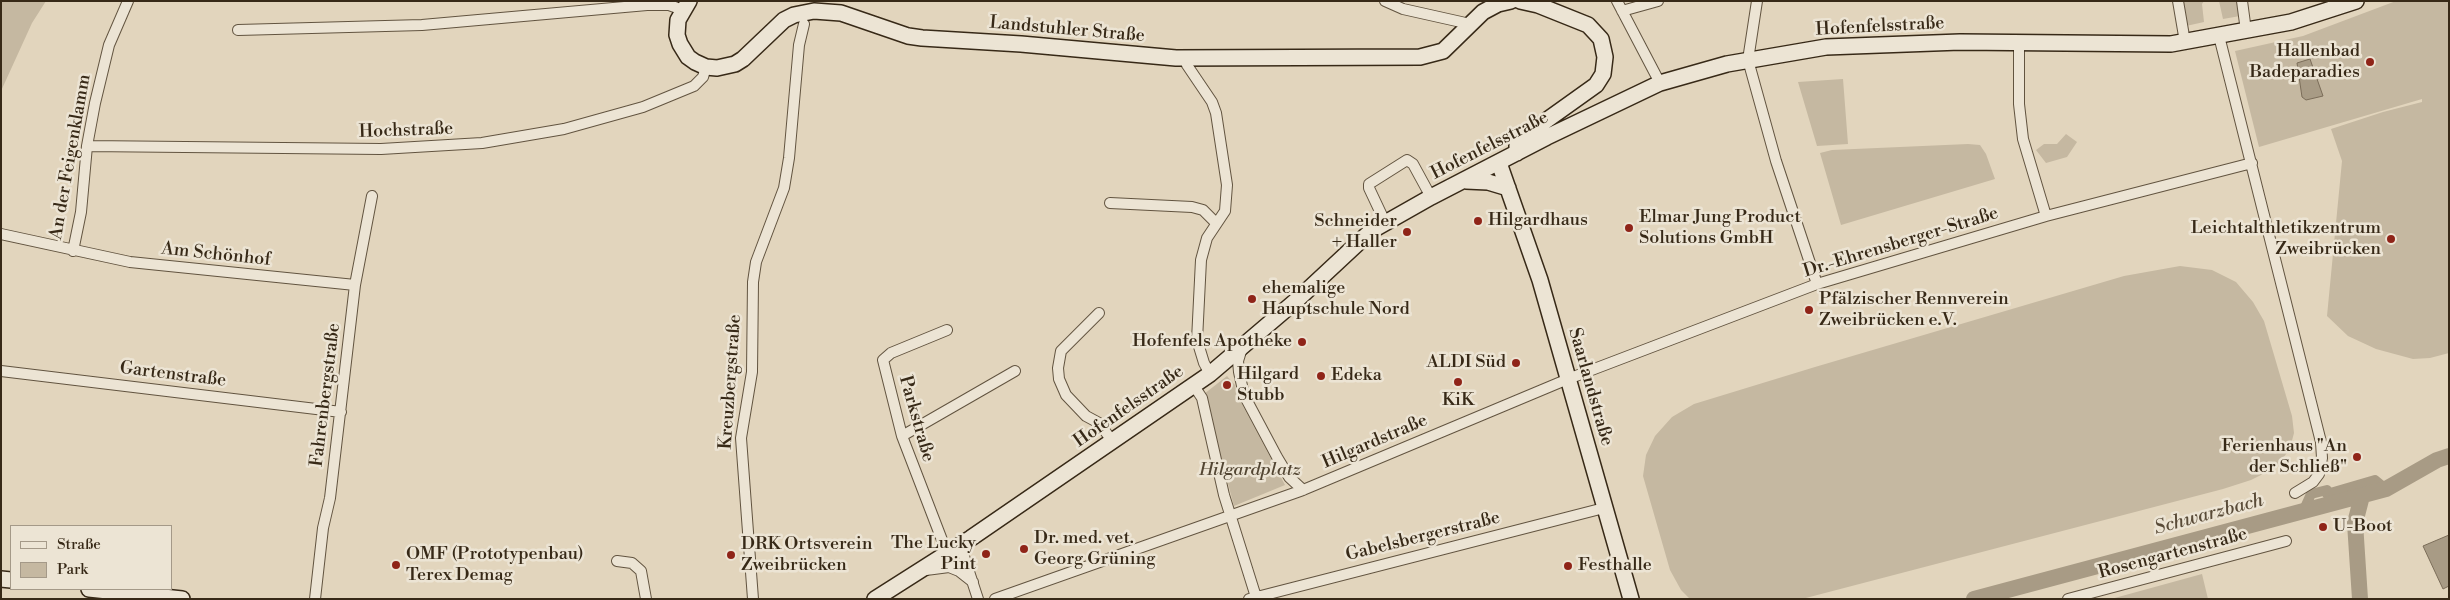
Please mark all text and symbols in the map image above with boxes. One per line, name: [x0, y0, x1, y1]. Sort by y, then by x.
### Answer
street label: Landstuhler Straße: [988, 12, 1146, 48]
street label: Hofenfelsstraße: [1815, 13, 1945, 41]
place label: Hallenbad Badeparadies: [2249, 41, 2360, 84]
marker: Hallenbad Badeparadies: [2364, 56, 2376, 68]
street label: An der Feigenklamm: [46, 73, 96, 241]
street label: Hofenfelsstraße: [1428, 107, 1552, 185]
street label: Hochstraße: [358, 119, 454, 143]
street label: Dr.-Ehrensberger-Straße: [1801, 203, 2001, 283]
place label: Elmar Jung Product Solutions GmbH: [1639, 207, 1801, 250]
place label: Hilgardhaus: [1488, 210, 1588, 232]
place label: Schneider + Haller: [1314, 211, 1397, 253]
marker: Hilgardhaus: [1472, 215, 1484, 227]
place label: Leichtalthletikzentrum Zweibrücken: [2191, 218, 2381, 260]
marker: Elmar Jung Product Solutions GmbH: [1623, 222, 1635, 234]
marker: Schneider + Haller: [1401, 226, 1413, 238]
marker: Leichtalthletikzentrum Zweibrücken: [2385, 233, 2397, 245]
street label: Am Schönhof: [160, 239, 272, 271]
place label: ehemalige Hauptschule Nord: [1262, 278, 1410, 320]
place label: Pfälzischer Rennverein Zweibrücken e.V.: [1819, 289, 2009, 332]
marker: ehemalige Hauptschule Nord: [1246, 293, 1258, 305]
marker: Pfälzischer Rennverein Zweibrücken e.V.: [1803, 304, 1815, 316]
street label: Kreuzbergstraße: [716, 314, 746, 450]
street label: Fahrenbergstraße: [306, 322, 346, 468]
street label: Saarlandstraße: [1563, 325, 1617, 449]
place label: Hofenfels Apotheke: [1132, 331, 1292, 353]
marker: Hofenfels Apotheke: [1296, 336, 1308, 348]
place label: ALDI Süd: [1426, 352, 1506, 374]
marker: ALDI Süd: [1510, 357, 1522, 369]
street label: Gartenstraße: [119, 358, 227, 392]
street label: Hofenfelsstraße: [1070, 361, 1188, 453]
place label: Hilgard Stubb: [1237, 364, 1299, 406]
place label: Edeka: [1331, 365, 1382, 387]
marker: Edeka: [1315, 370, 1327, 382]
street label: Parkstraße: [893, 373, 939, 465]
marker: KiK: [1452, 376, 1464, 388]
marker: Hilgard Stubb: [1221, 379, 1233, 391]
place label: KiK: [1442, 390, 1474, 412]
street label: Hilgardstraße: [1319, 410, 1431, 474]
place label: Ferienhaus "An der Schließ": [2222, 436, 2347, 478]
marker: Ferienhaus "An der Schließ": [2351, 451, 2363, 463]
park label: Hilgardplatz: [1199, 460, 1301, 482]
water label: Schwarzbach: [2152, 490, 2266, 540]
street label: Gabelsbergerstraße: [1344, 507, 1502, 567]
place label: U-Boot: [2333, 516, 2392, 538]
marker: U-Boot: [2317, 521, 2329, 533]
street label: Rosengartenstraße: [2096, 524, 2250, 584]
legend: [10, 525, 172, 590]
place label: Dr. med. vet. Georg Grüning: [1034, 528, 1156, 570]
place label: The Lucky Pint: [891, 533, 976, 576]
place label: DRK Ortsverein Zweibrücken: [741, 534, 872, 576]
text: Straße: [57, 535, 101, 554]
marker: Dr. med. vet. Georg Grüning: [1018, 543, 1030, 555]
place label: OMF (Prototypenbau) Terex Demag: [406, 544, 584, 586]
marker: The Lucky Pint: [980, 548, 992, 560]
marker: DRK Ortsverein Zweibrücken: [725, 549, 737, 561]
place label: Festhalle: [1578, 555, 1652, 577]
marker: OMF (Prototypenbau) Terex Demag: [390, 559, 402, 571]
text: Park: [57, 560, 88, 579]
marker: Festhalle: [1562, 560, 1574, 572]

